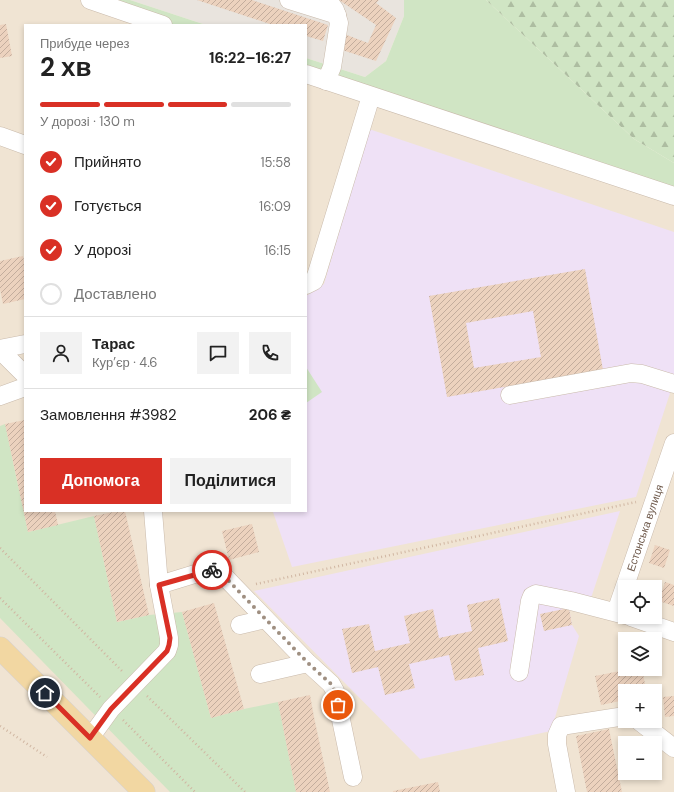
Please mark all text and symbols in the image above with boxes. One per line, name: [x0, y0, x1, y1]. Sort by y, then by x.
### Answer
text: Прибуде через: [40, 35, 129, 52]
text: 16:22–16:27: [209, 48, 291, 68]
text: 2 хв: [40, 50, 92, 84]
text: У дорозі · 130 m: [40, 113, 135, 130]
icon: check: [40, 151, 62, 173]
text: Прийнято: [74, 152, 141, 172]
text: 15:58: [261, 154, 291, 171]
icon: check: [40, 195, 62, 217]
text: Готується: [74, 196, 142, 216]
text: 16:09: [259, 198, 291, 215]
icon: check: [40, 239, 62, 261]
text: У дорозі: [74, 240, 131, 260]
text: 16:15: [264, 242, 291, 259]
text: Доставлено: [74, 284, 157, 304]
button: person: [40, 332, 82, 374]
button: chat: [197, 332, 239, 374]
button: phone: [249, 332, 291, 374]
text: Тарас: [92, 334, 135, 354]
text: Кур’єр · 4.6: [92, 354, 157, 371]
text: Замовлення #3982: [40, 405, 177, 425]
text: 206 ₴: [249, 405, 291, 425]
button: Допомога: [40, 458, 162, 504]
button: Поділитися: [170, 458, 291, 504]
street label: Естонська вулиця: [624, 483, 666, 573]
courier: [192, 550, 232, 590]
icon: bike: [201, 559, 223, 581]
map controls: [618, 580, 662, 780]
button: locate: [618, 580, 662, 624]
button: layers: [618, 632, 662, 676]
pin: [28, 676, 62, 710]
icon: home: [34, 682, 56, 704]
button: +: [618, 684, 662, 728]
pin: [321, 688, 355, 722]
icon: bag: [327, 694, 349, 716]
button: −: [618, 736, 662, 780]

